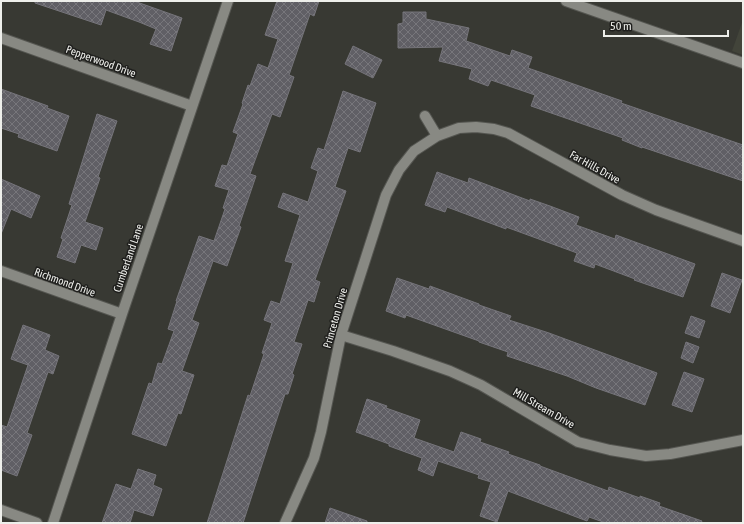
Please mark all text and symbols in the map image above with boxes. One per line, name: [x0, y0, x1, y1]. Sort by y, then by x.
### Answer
scale bar: [604, 12, 728, 38]
text: 50 m: [610, 19, 632, 33]
street label: Pepperwood Drive: [64, 43, 138, 79]
street label: Far Hills Drive: [568, 148, 622, 186]
street label: Cumberland Lane: [111, 222, 145, 294]
street label: Richmond Drive: [33, 265, 97, 299]
street label: Princeton Drive: [321, 287, 349, 349]
street label: Mill Stream Drive: [511, 386, 577, 430]

